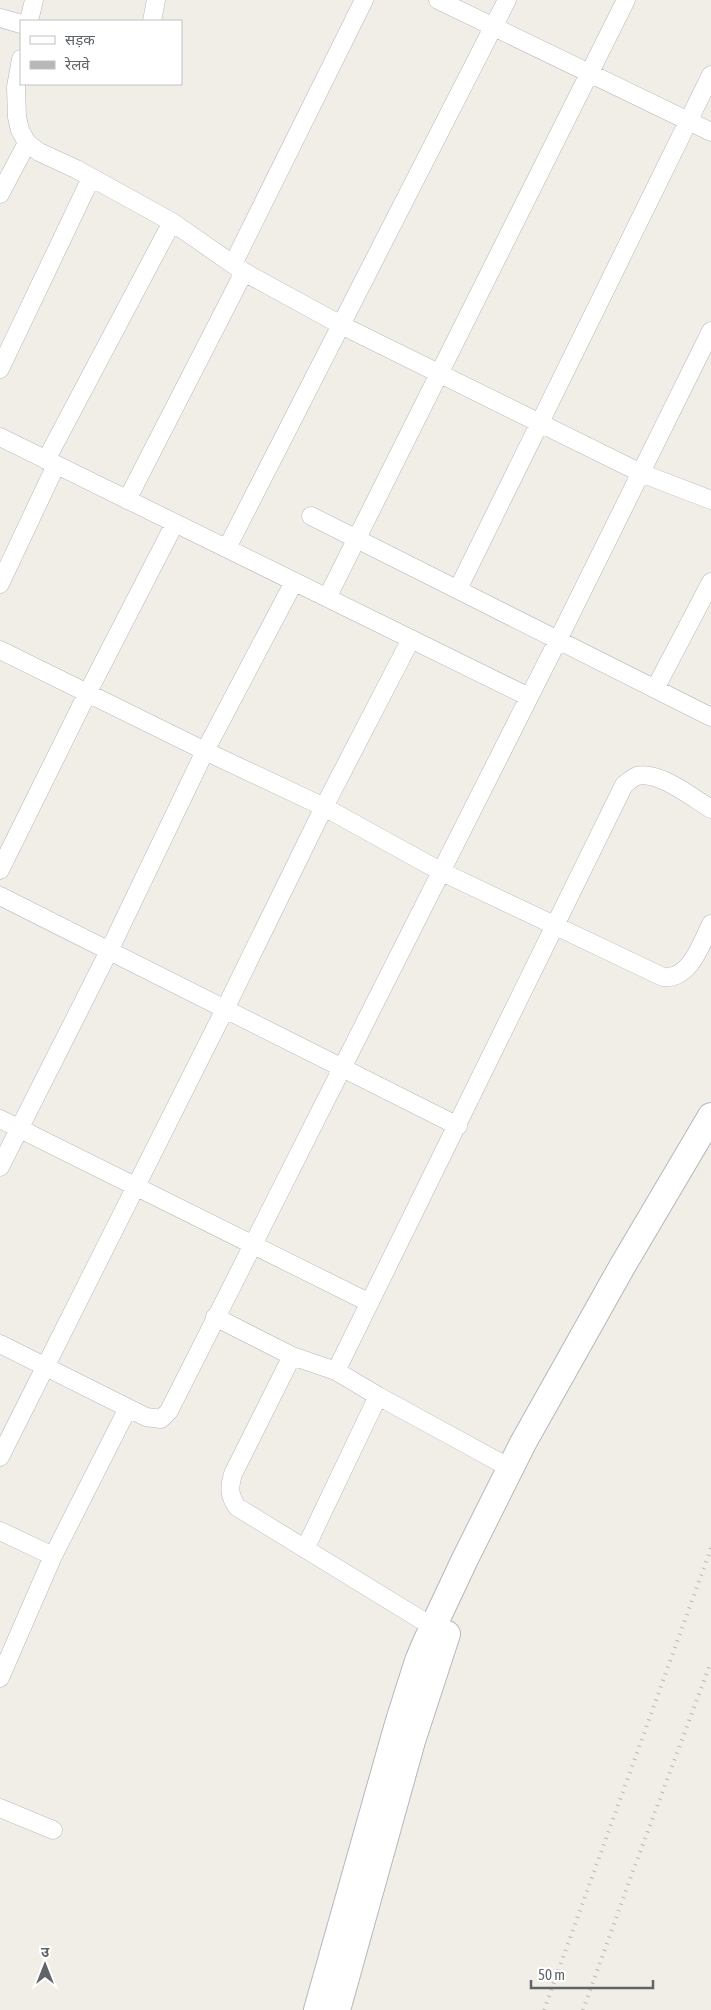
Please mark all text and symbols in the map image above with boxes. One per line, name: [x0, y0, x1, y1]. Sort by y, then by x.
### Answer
legend: [20, 20, 182, 85]
text: सड़क: [65, 31, 95, 48]
text: रेलवे: [64, 56, 90, 73]
north arrow: [20, 1940, 70, 1990]
text: उ: [41, 1944, 50, 1960]
scale bar: [531, 1958, 654, 1990]
text: 50 m: [538, 1966, 565, 1983]

